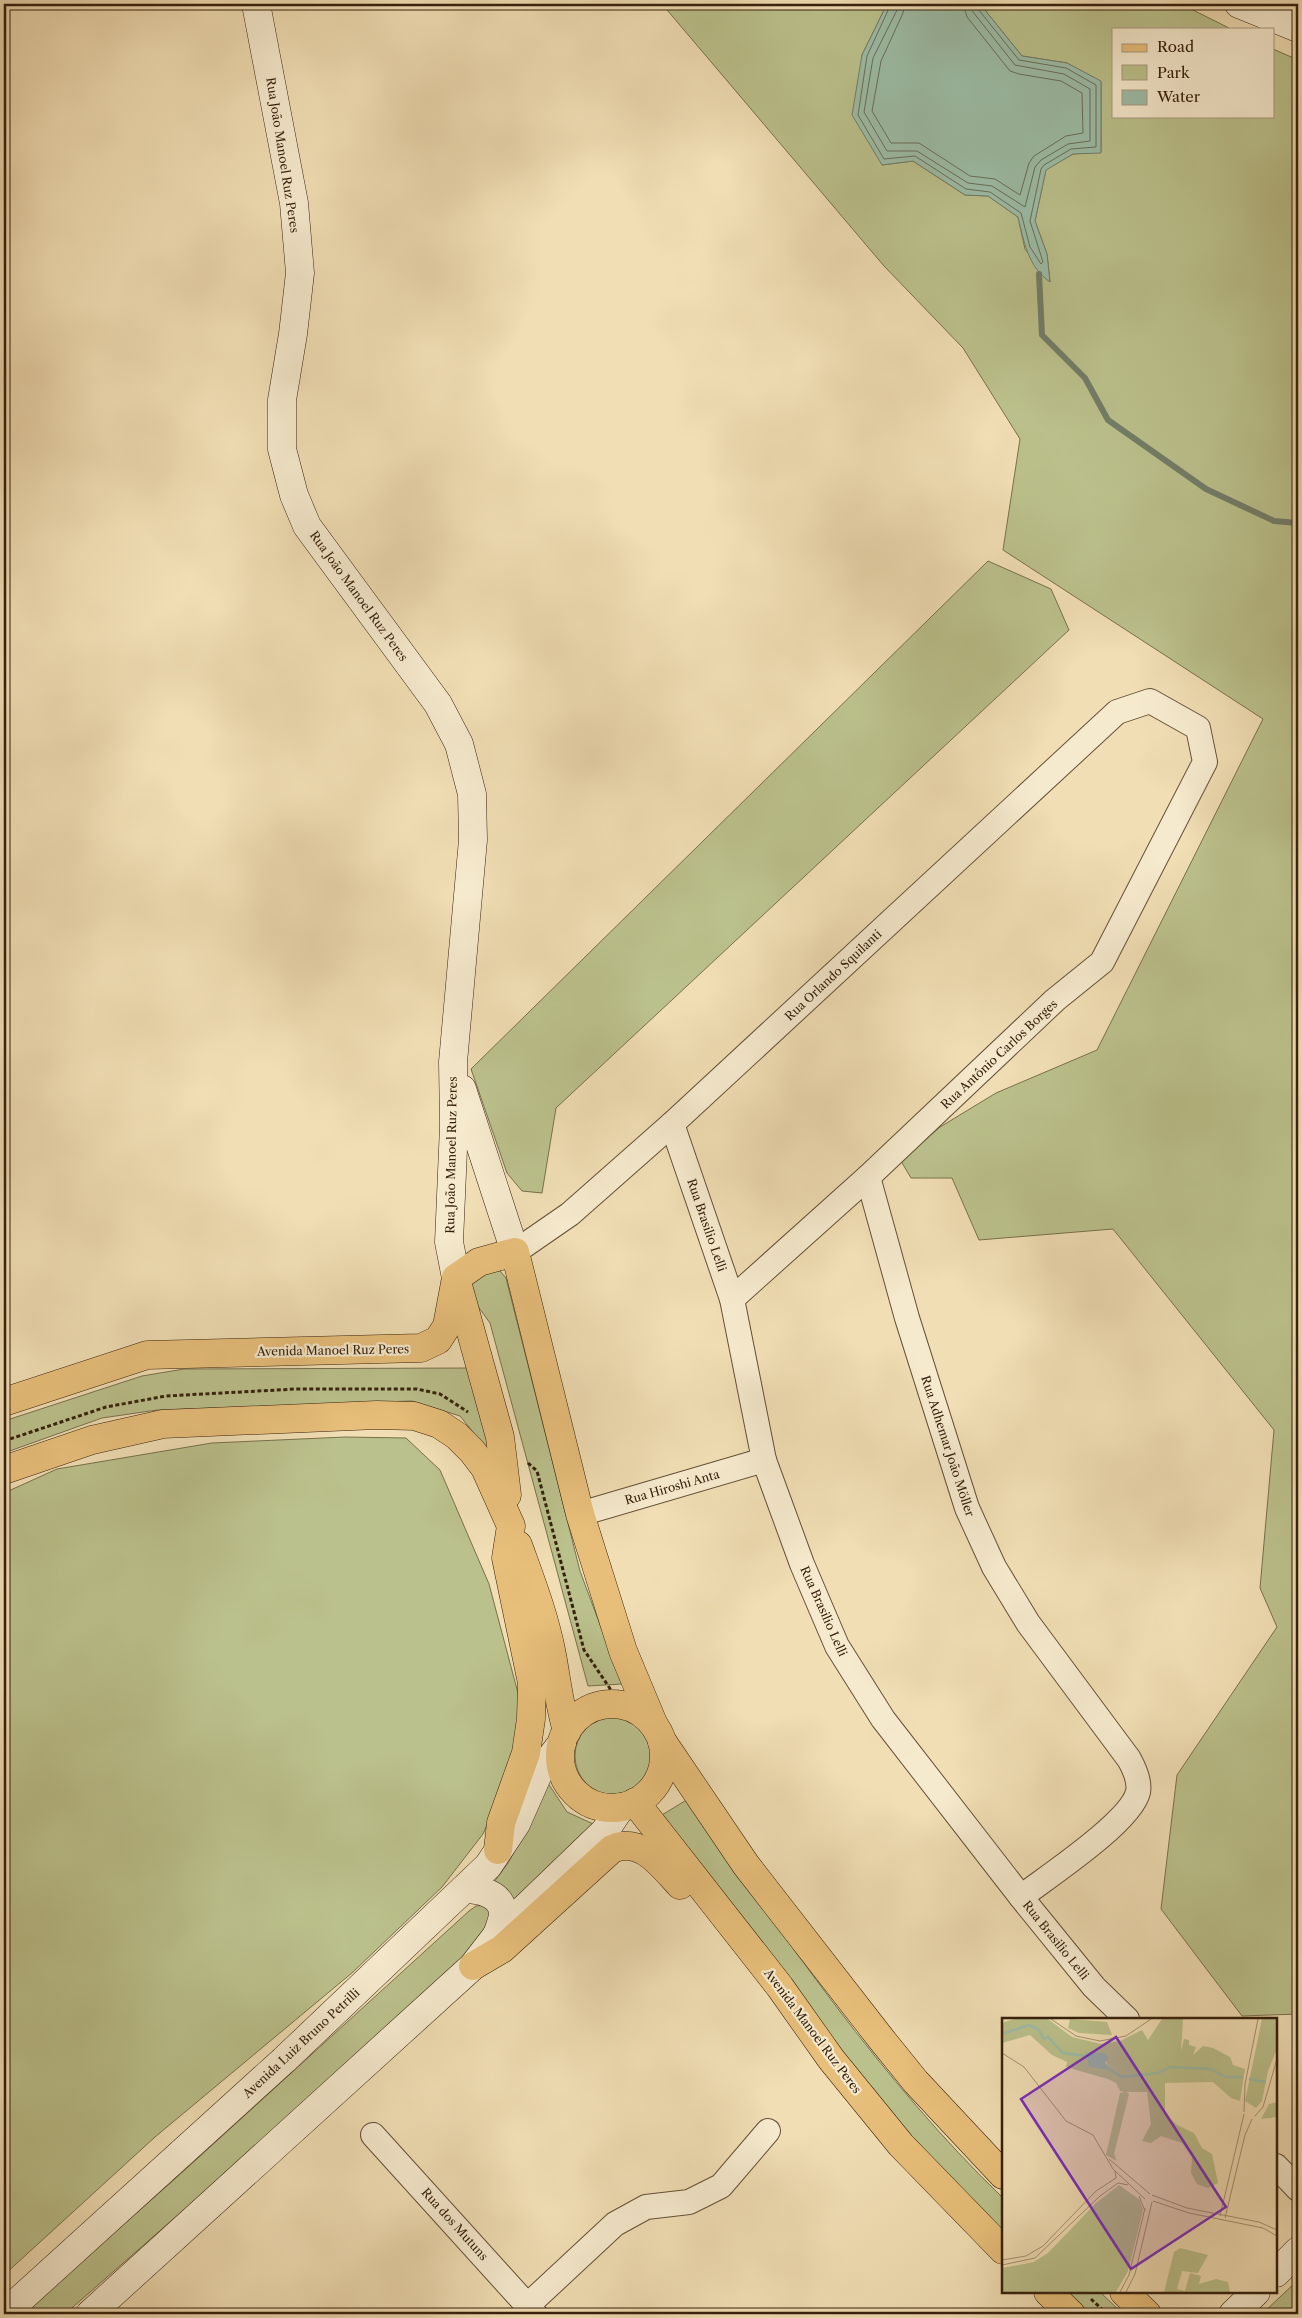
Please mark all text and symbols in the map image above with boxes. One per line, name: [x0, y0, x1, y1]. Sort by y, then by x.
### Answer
legend: [1112, 28, 1274, 118]
text: Road: [1157, 37, 1194, 56]
text: Park: [1157, 63, 1191, 82]
street label: Rua João Manoel Ruz Peres: [263, 76, 303, 234]
text: Water: [1156, 87, 1201, 106]
street label: Rua João Manoel Ruz Peres: [307, 528, 411, 664]
street label: Rua Orlando Squilanti: [782, 926, 885, 1024]
street label: Rua Antônio Carlos Borges: [938, 996, 1060, 1112]
street label: Rua João Manoel Ruz Peres: [442, 1076, 460, 1234]
street label: Rua Brasilio Lelli: [684, 1177, 730, 1274]
street label: Avenida Manoel Ruz Peres: [256, 1341, 409, 1359]
street label: Rua Adhemar João Möller: [918, 1374, 978, 1518]
street label: Rua Hiroshi Anta: [623, 1466, 722, 1508]
street label: Rua Brasilio Lelli: [797, 1564, 851, 1659]
street label: Rua Brasilio Lelli: [1020, 1897, 1093, 1983]
street label: Avenida Manoel Ruz Peres: [761, 1965, 865, 2096]
street label: Avenida Luiz Bruno Petrilli: [239, 1985, 363, 2102]
inset map: [1002, 2018, 1277, 2293]
street label: Rua dos Mutuns: [419, 2185, 491, 2263]

